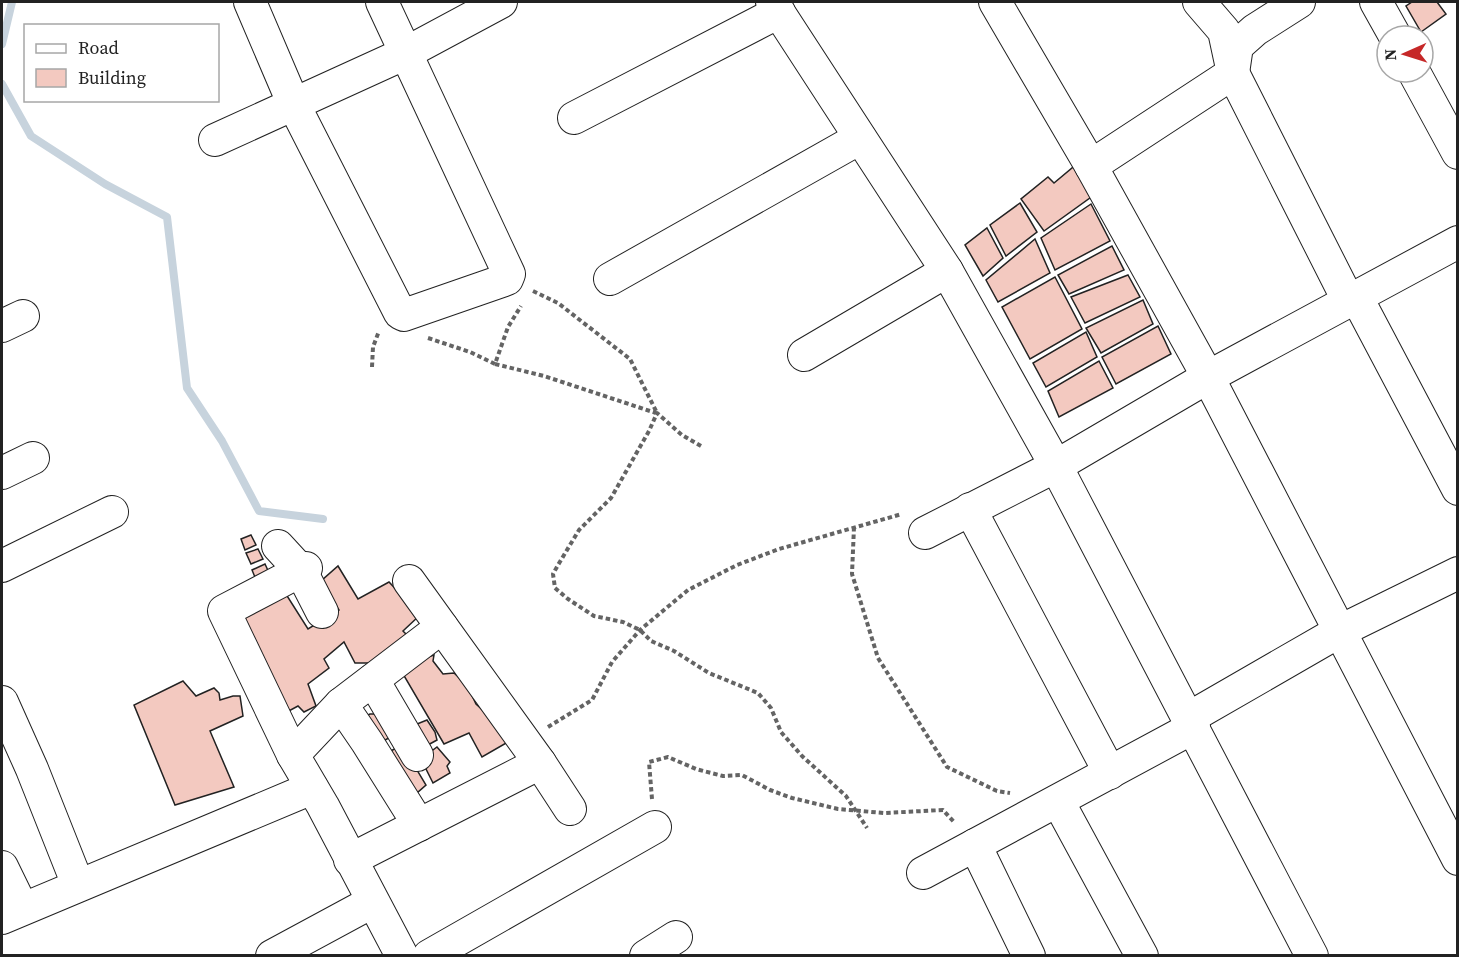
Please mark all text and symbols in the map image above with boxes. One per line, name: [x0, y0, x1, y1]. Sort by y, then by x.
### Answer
legend: [24, 24, 219, 102]
north arrow: [1375, 24, 1435, 84]
text: Road: [78, 35, 119, 60]
text: N: [1379, 48, 1401, 61]
text: Building: [78, 65, 146, 90]

